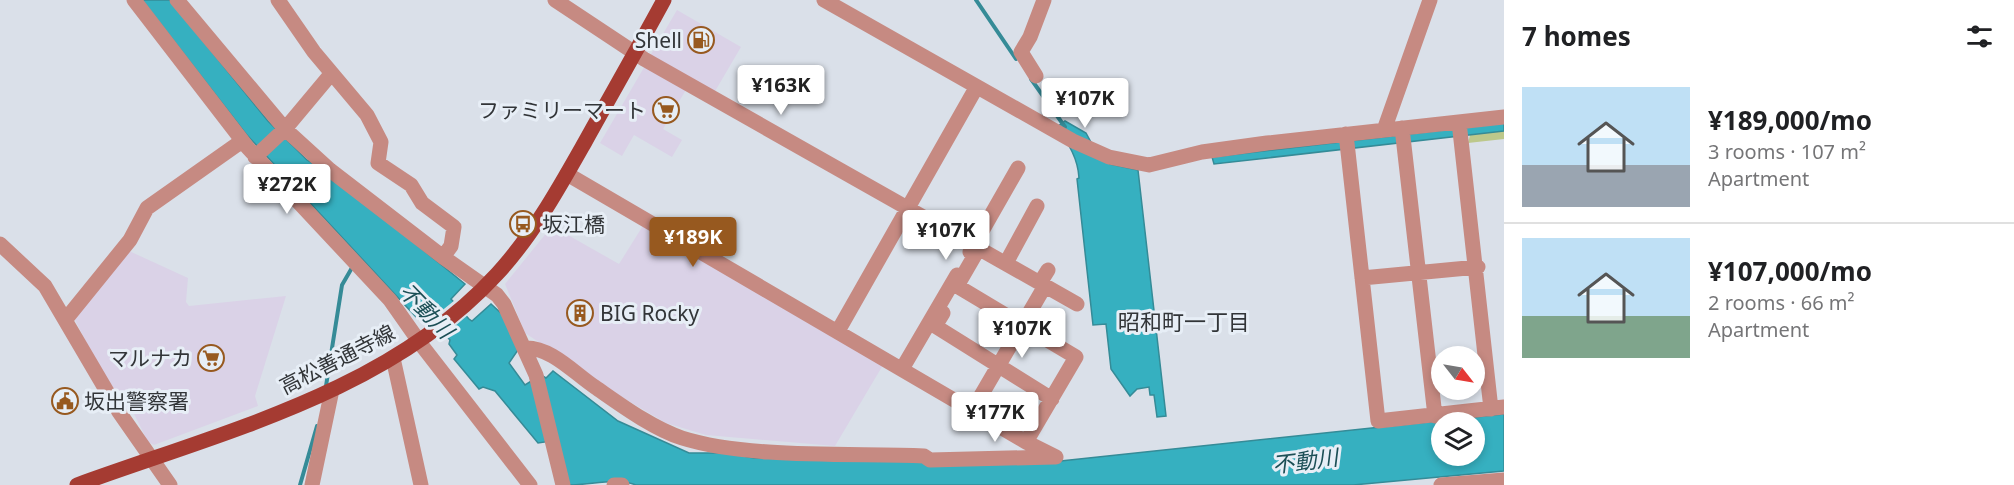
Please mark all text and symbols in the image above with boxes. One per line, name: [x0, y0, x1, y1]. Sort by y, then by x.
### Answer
text: 7 homes: [1522, 18, 1631, 54]
icon: filters: [1963, 20, 1996, 53]
fuel station icon: Shell: [686, 25, 716, 55]
place label: Shell: [635, 26, 682, 54]
pin: ¥163K: [739, 65, 823, 116]
text: ¥163K: [751, 71, 811, 98]
pin: ¥107K: [1043, 78, 1127, 129]
text: ¥107K: [1055, 84, 1115, 111]
supermarket icon: ファミリーマート: [651, 95, 681, 125]
place label: ファミリーマート: [478, 96, 646, 124]
text: ¥189,000/mo: [1708, 102, 1872, 138]
icon: home: [1570, 111, 1642, 183]
text: 3 rooms · 107 m²: [1708, 138, 1866, 165]
pin: ¥272K: [245, 164, 329, 215]
text: Apartment: [1708, 165, 1809, 192]
text: ¥272K: [257, 170, 317, 197]
bus stop icon: 坂江橋: [508, 209, 538, 239]
place label: 坂江橋: [542, 210, 605, 238]
pin: ¥107K: [904, 210, 988, 261]
text: ¥107K: [916, 216, 976, 243]
pin: ¥189K: [651, 217, 735, 268]
text: ¥189K: [663, 223, 723, 250]
text: ¥107,000/mo: [1708, 253, 1872, 289]
icon: home: [1570, 262, 1642, 334]
water label: 不動川: [393, 276, 462, 346]
text: 2 rooms · 66 m²: [1708, 289, 1855, 316]
building icon: BIG Rocky: [565, 298, 595, 328]
place label: BIG Rocky: [600, 299, 700, 327]
district label: 昭和町一丁目: [1118, 306, 1250, 336]
pin: ¥107K: [980, 308, 1064, 359]
text: ¥107K: [992, 314, 1052, 341]
text: Apartment: [1708, 316, 1809, 343]
street label: 高松善通寺線: [275, 318, 399, 400]
supermarket icon: マルナカ: [196, 343, 226, 373]
place label: マルナカ: [108, 344, 192, 372]
north arrow: [1431, 346, 1485, 400]
map controls: [1431, 346, 1485, 466]
public building icon: 坂出警察署: [50, 386, 80, 416]
place label: 坂出警察署: [84, 387, 189, 415]
pin: ¥177K: [953, 392, 1037, 443]
text: ¥177K: [965, 398, 1025, 425]
button: layers: [1431, 412, 1485, 466]
water label: 不動川: [1270, 441, 1342, 479]

